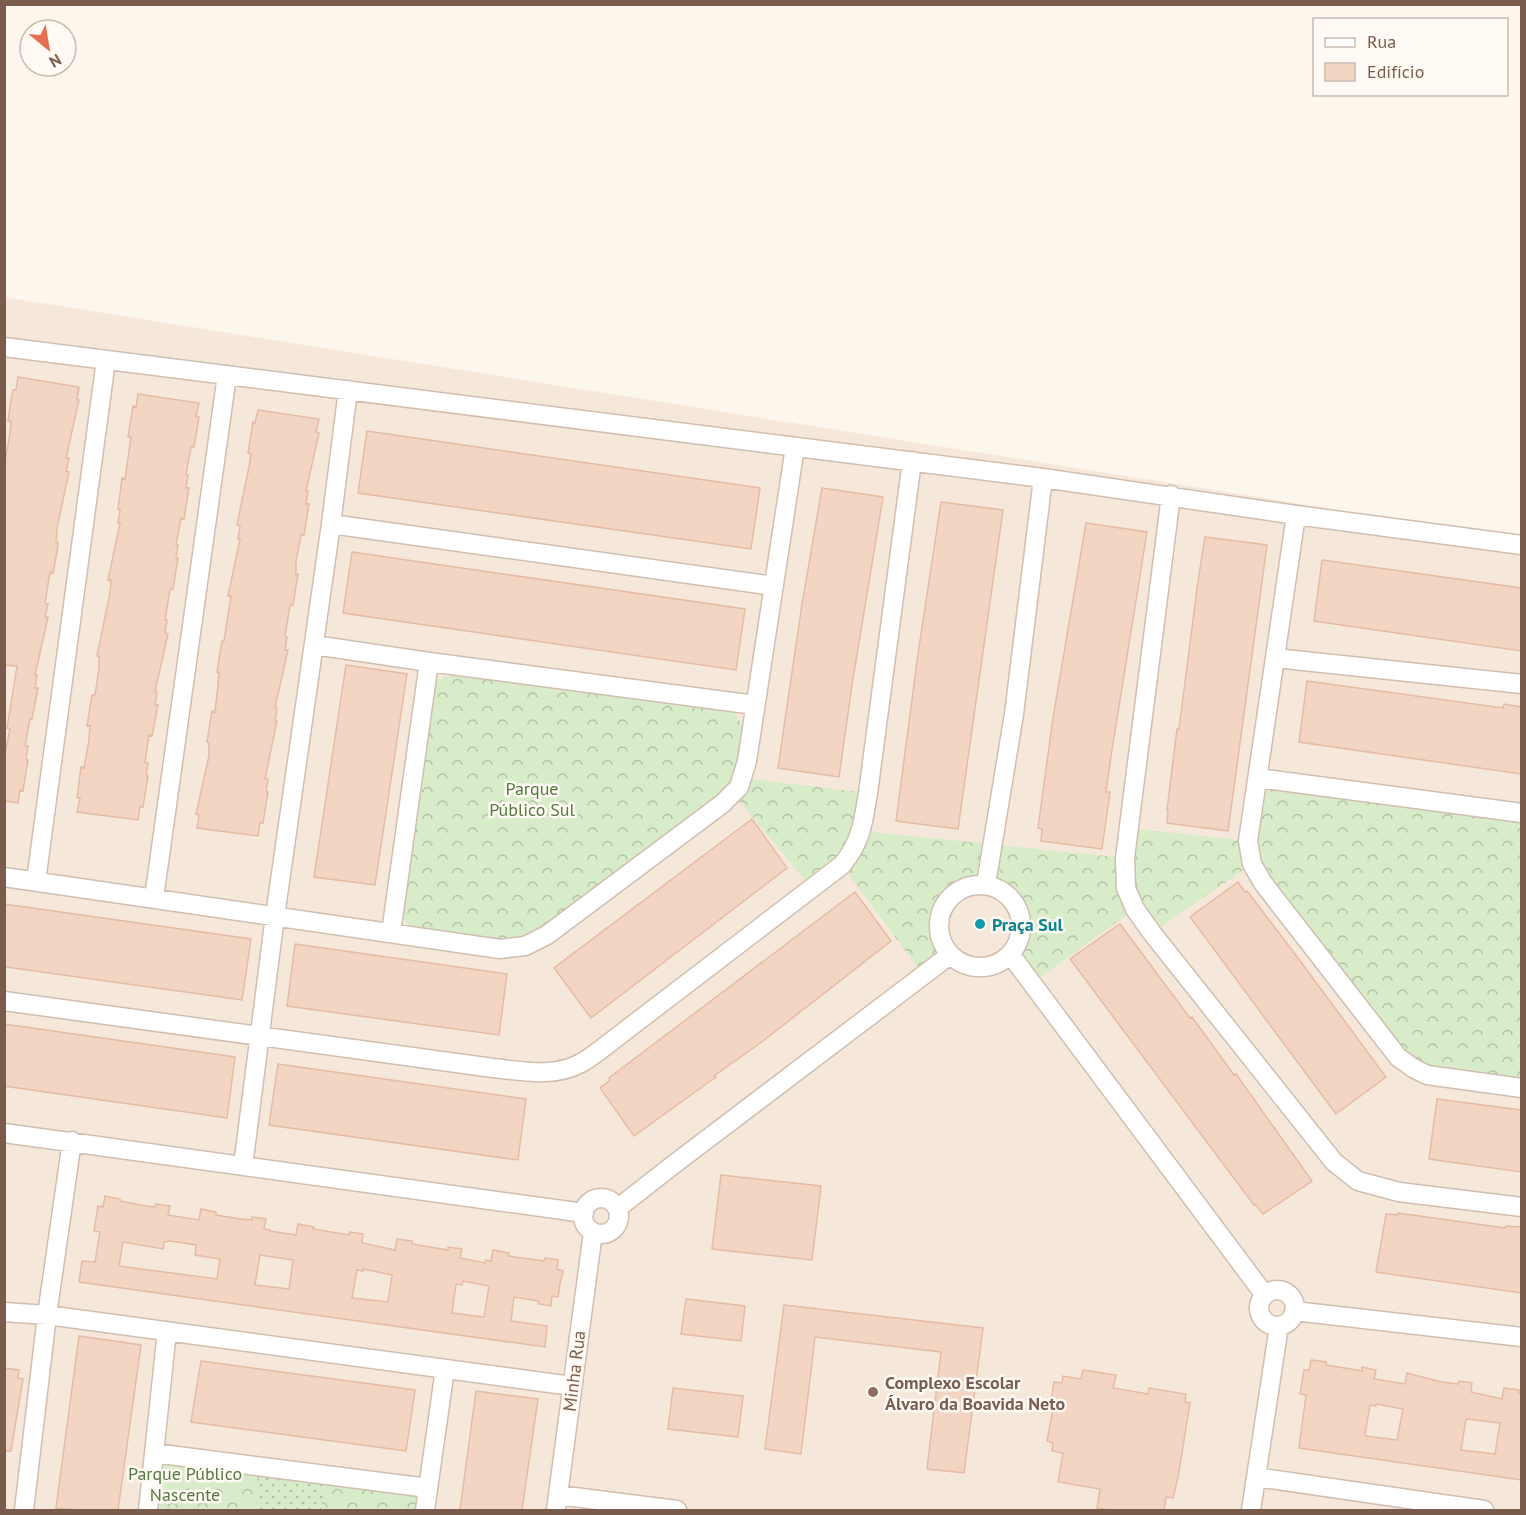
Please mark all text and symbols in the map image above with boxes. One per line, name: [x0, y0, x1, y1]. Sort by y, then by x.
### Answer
north arrow: [18, 18, 78, 78]
legend: [1313, 18, 1508, 96]
text: Rua: [1367, 30, 1396, 53]
text: N: [46, 50, 65, 72]
text: Edifício: [1367, 60, 1424, 83]
park label: Parque Público Sul: [489, 777, 576, 821]
place label: Praça Sul: [992, 913, 1064, 936]
marker: Praça Sul: [973, 917, 987, 931]
street label: Minha Rua: [558, 1329, 590, 1413]
place label: Complexo Escolar Álvaro da Boavida Neto: [885, 1371, 1065, 1415]
marker: Complexo Escolar Álvaro da Boavida Neto: [866, 1385, 880, 1399]
park label: Parque Público Nascente: [128, 1462, 242, 1506]

